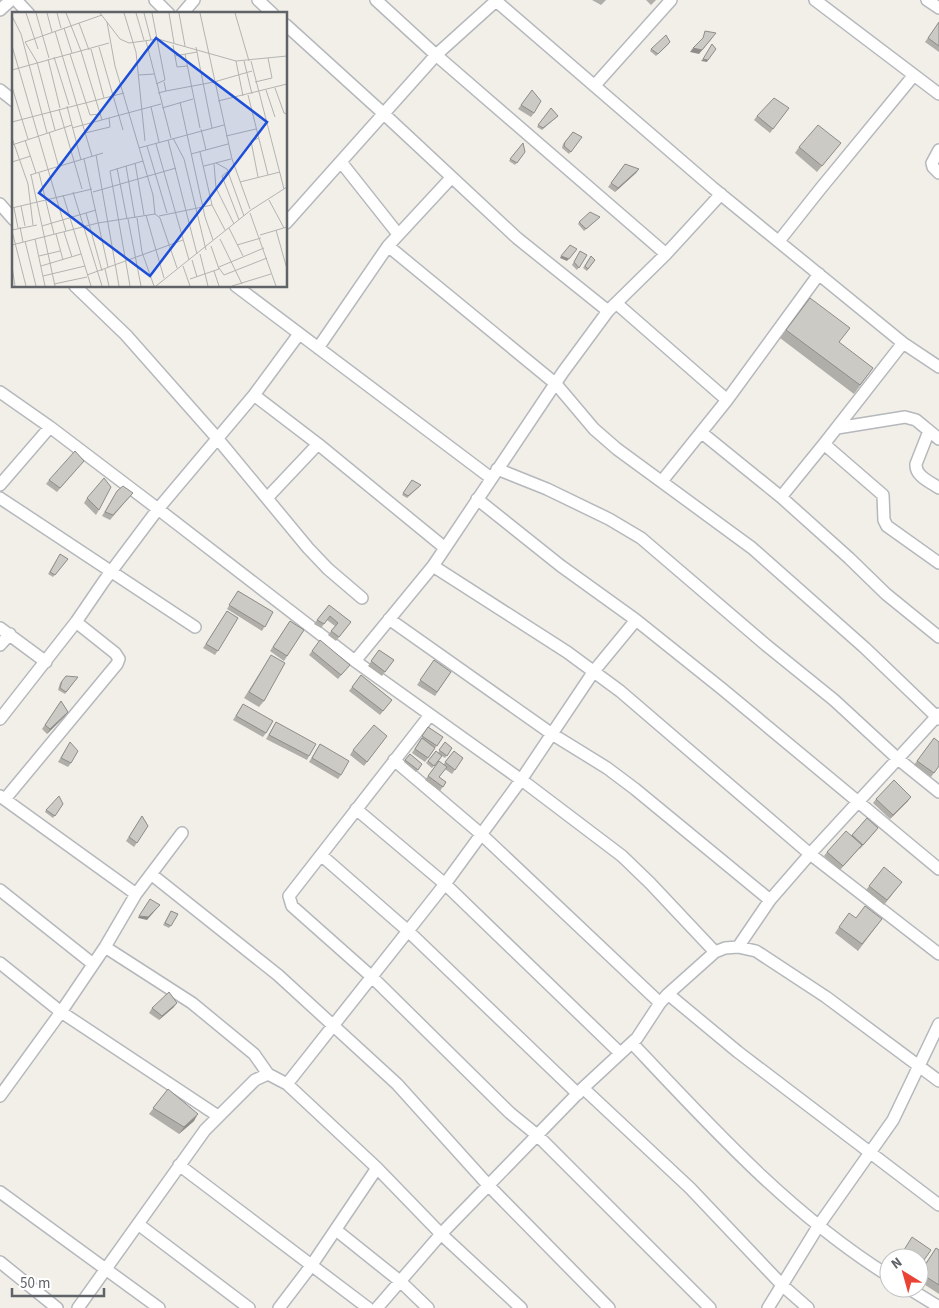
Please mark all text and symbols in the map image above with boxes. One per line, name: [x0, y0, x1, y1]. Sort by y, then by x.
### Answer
inset map: [12, 12, 288, 288]
north arrow: [879, 1248, 929, 1298]
text: N: [887, 1253, 907, 1274]
scale bar: [12, 1266, 105, 1298]
text: 50 m: [20, 1273, 50, 1294]

